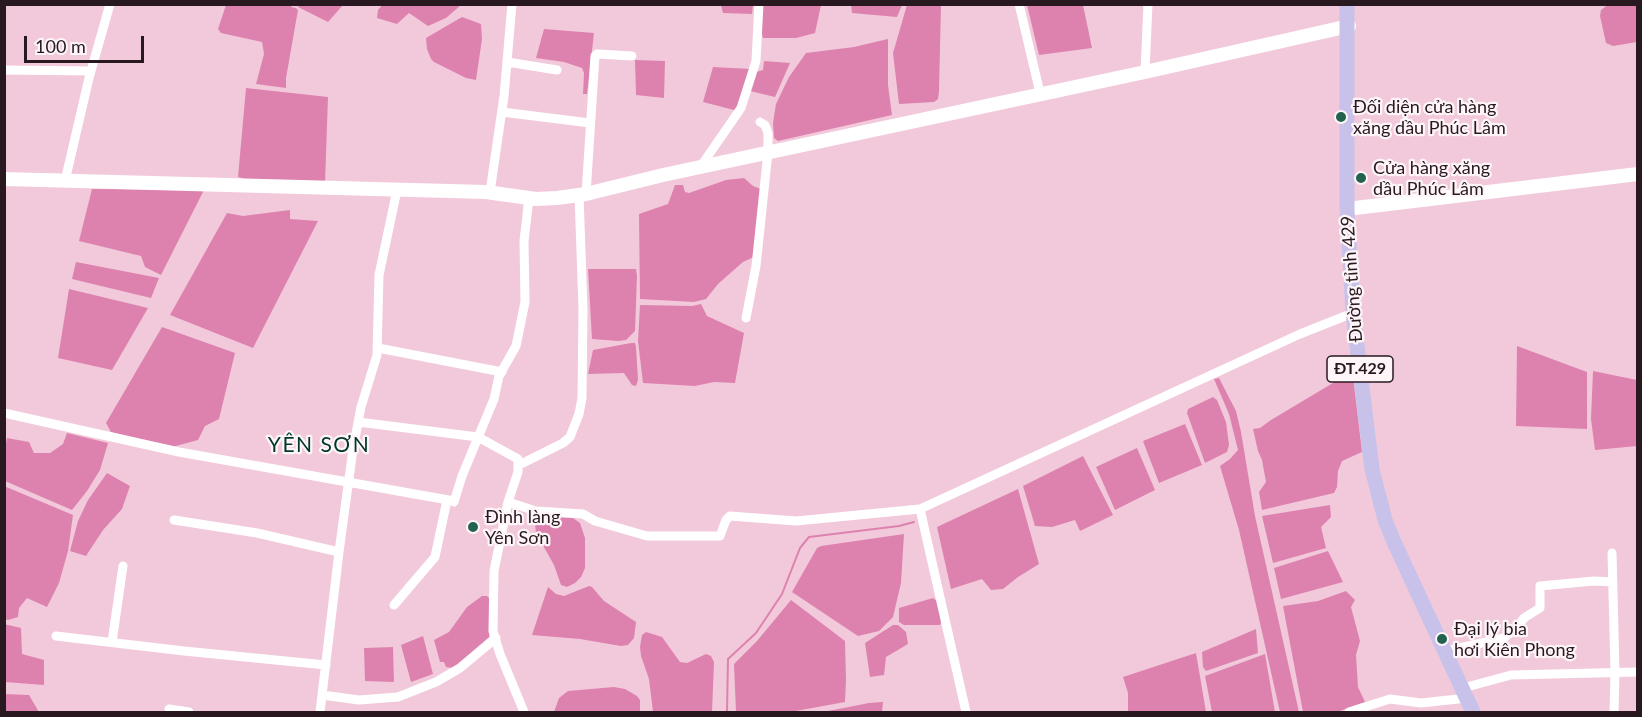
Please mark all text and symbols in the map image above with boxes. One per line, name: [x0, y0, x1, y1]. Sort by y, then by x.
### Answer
scale bar: [27, 24, 147, 62]
text: 100 m: [35, 35, 86, 57]
place label: Đối diện cửa hàng xăng dầu Phúc Lâm: [1353, 96, 1506, 138]
marker: Đối diện cửa hàng xăng dầu Phúc Lâm: [1334, 110, 1348, 124]
place label: Cửa hàng xăng dầu Phúc Lâm: [1373, 157, 1490, 200]
marker: Cửa hàng xăng dầu Phúc Lâm: [1354, 171, 1368, 185]
street label: Đường tỉnh 429: [1337, 215, 1367, 343]
road number: ĐT.429: [1327, 356, 1393, 382]
district label: YÊN SƠN: [268, 432, 370, 458]
place label: Đình làng Yên Sơn: [485, 506, 560, 548]
marker: Đình làng Yên Sơn: [466, 520, 480, 534]
place label: Đại lý bia hơi Kiên Phong: [1454, 618, 1575, 660]
marker: Đại lý bia hơi Kiên Phong: [1435, 632, 1449, 646]

